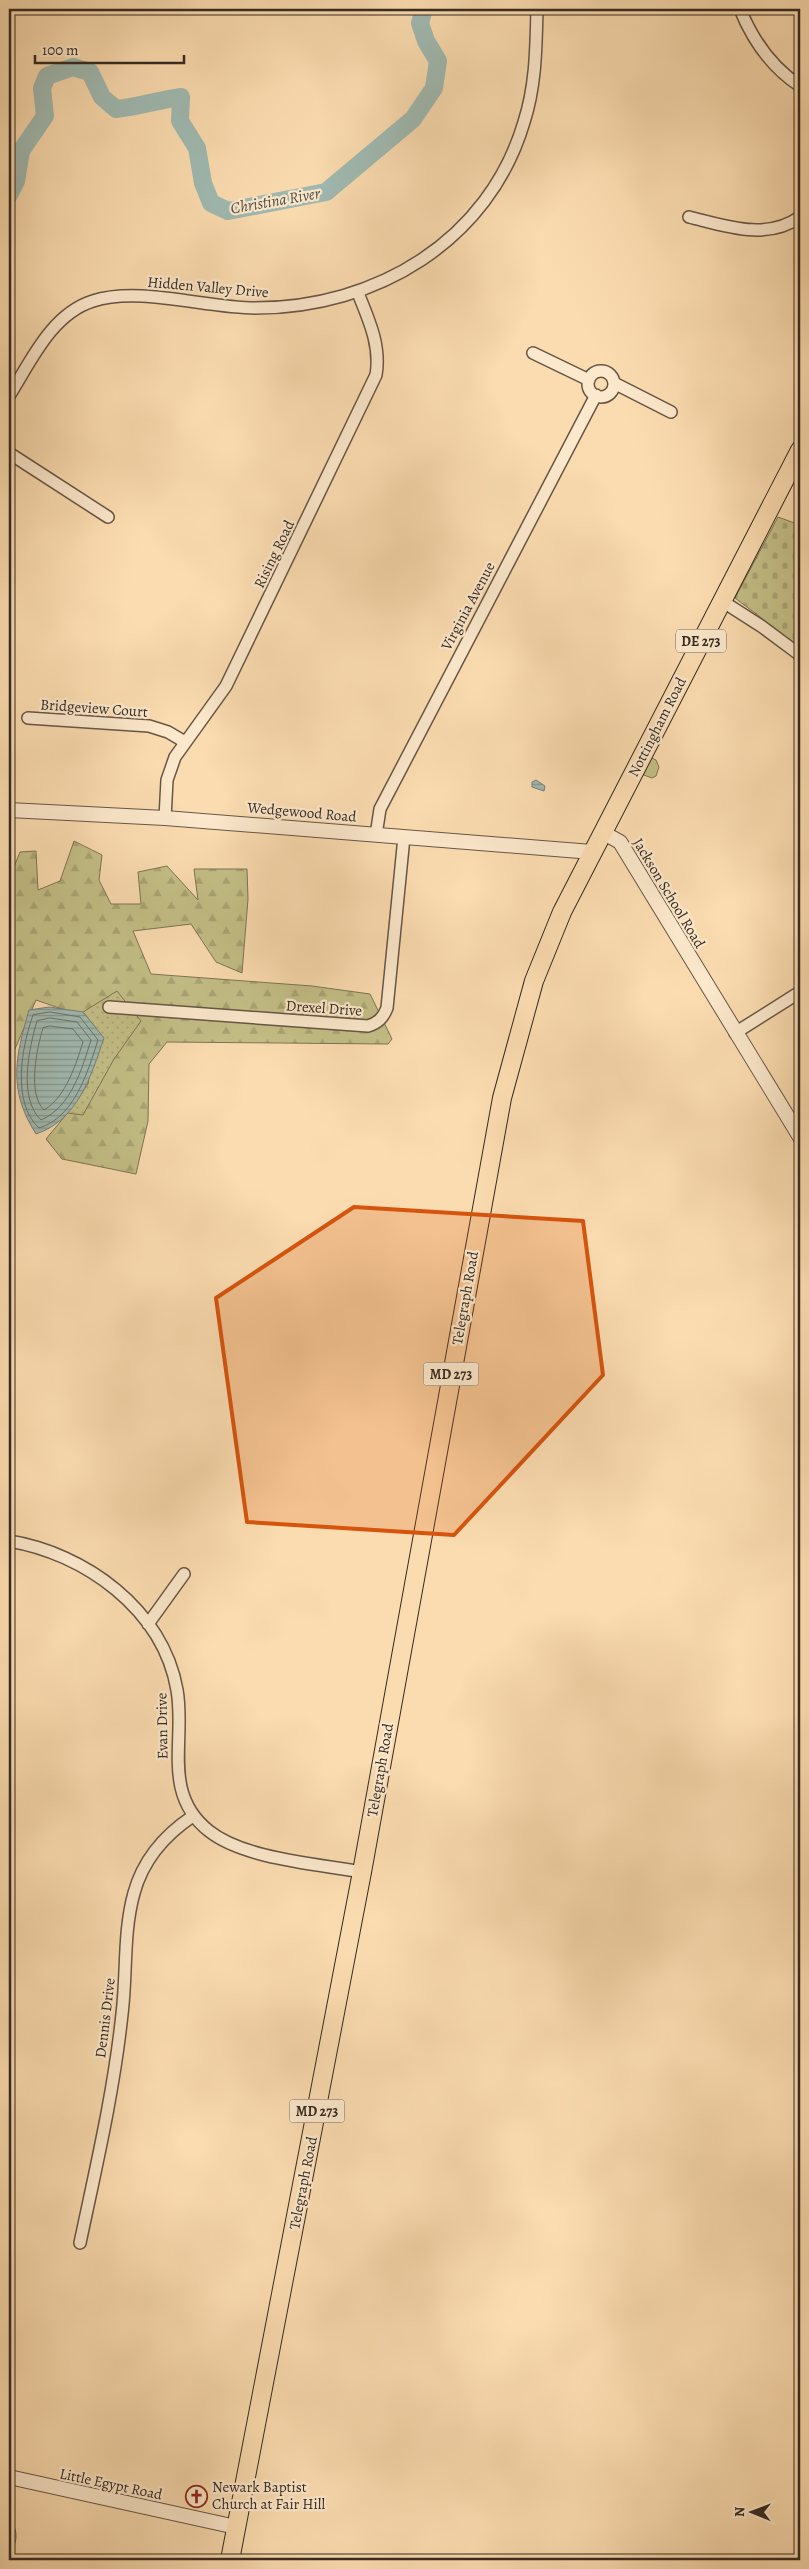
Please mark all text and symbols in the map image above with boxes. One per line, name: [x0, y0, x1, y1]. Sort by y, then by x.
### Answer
scale bar: [35, 32, 184, 64]
text: 100 m: [42, 40, 79, 60]
water label: Christina River: [229, 182, 322, 220]
street label: Hidden Valley Drive: [146, 272, 270, 302]
street label: Rising Road: [249, 516, 299, 591]
street label: Virginia Avenue: [436, 558, 500, 655]
road number: DE 273: [676, 630, 726, 652]
street label: Nottingham Road: [623, 673, 691, 780]
street label: Bridgeview Court: [40, 694, 148, 722]
street label: Wedgewood Road: [246, 797, 358, 827]
street label: Jackson School Road: [628, 834, 710, 952]
street label: Drexel Drive: [285, 995, 363, 1021]
street label: Telegraph Road: [447, 1249, 483, 1346]
road number: MD 273: [424, 1362, 478, 1386]
street label: Evan Drive: [151, 1692, 173, 1760]
street label: Telegraph Road: [362, 1721, 398, 1818]
street label: Dennis Drive: [90, 1977, 120, 2059]
road number: MD 273: [290, 2100, 344, 2122]
street label: Telegraph Road: [284, 2134, 322, 2231]
street label: Little Egypt Road: [58, 2463, 165, 2505]
place label: Newark Baptist Church at Fair Hill: [212, 2477, 325, 2514]
church icon: Newark Baptist Church at Fair Hill: [184, 2484, 208, 2508]
north arrow: [726, 2486, 776, 2536]
text: N: [730, 2507, 749, 2517]

